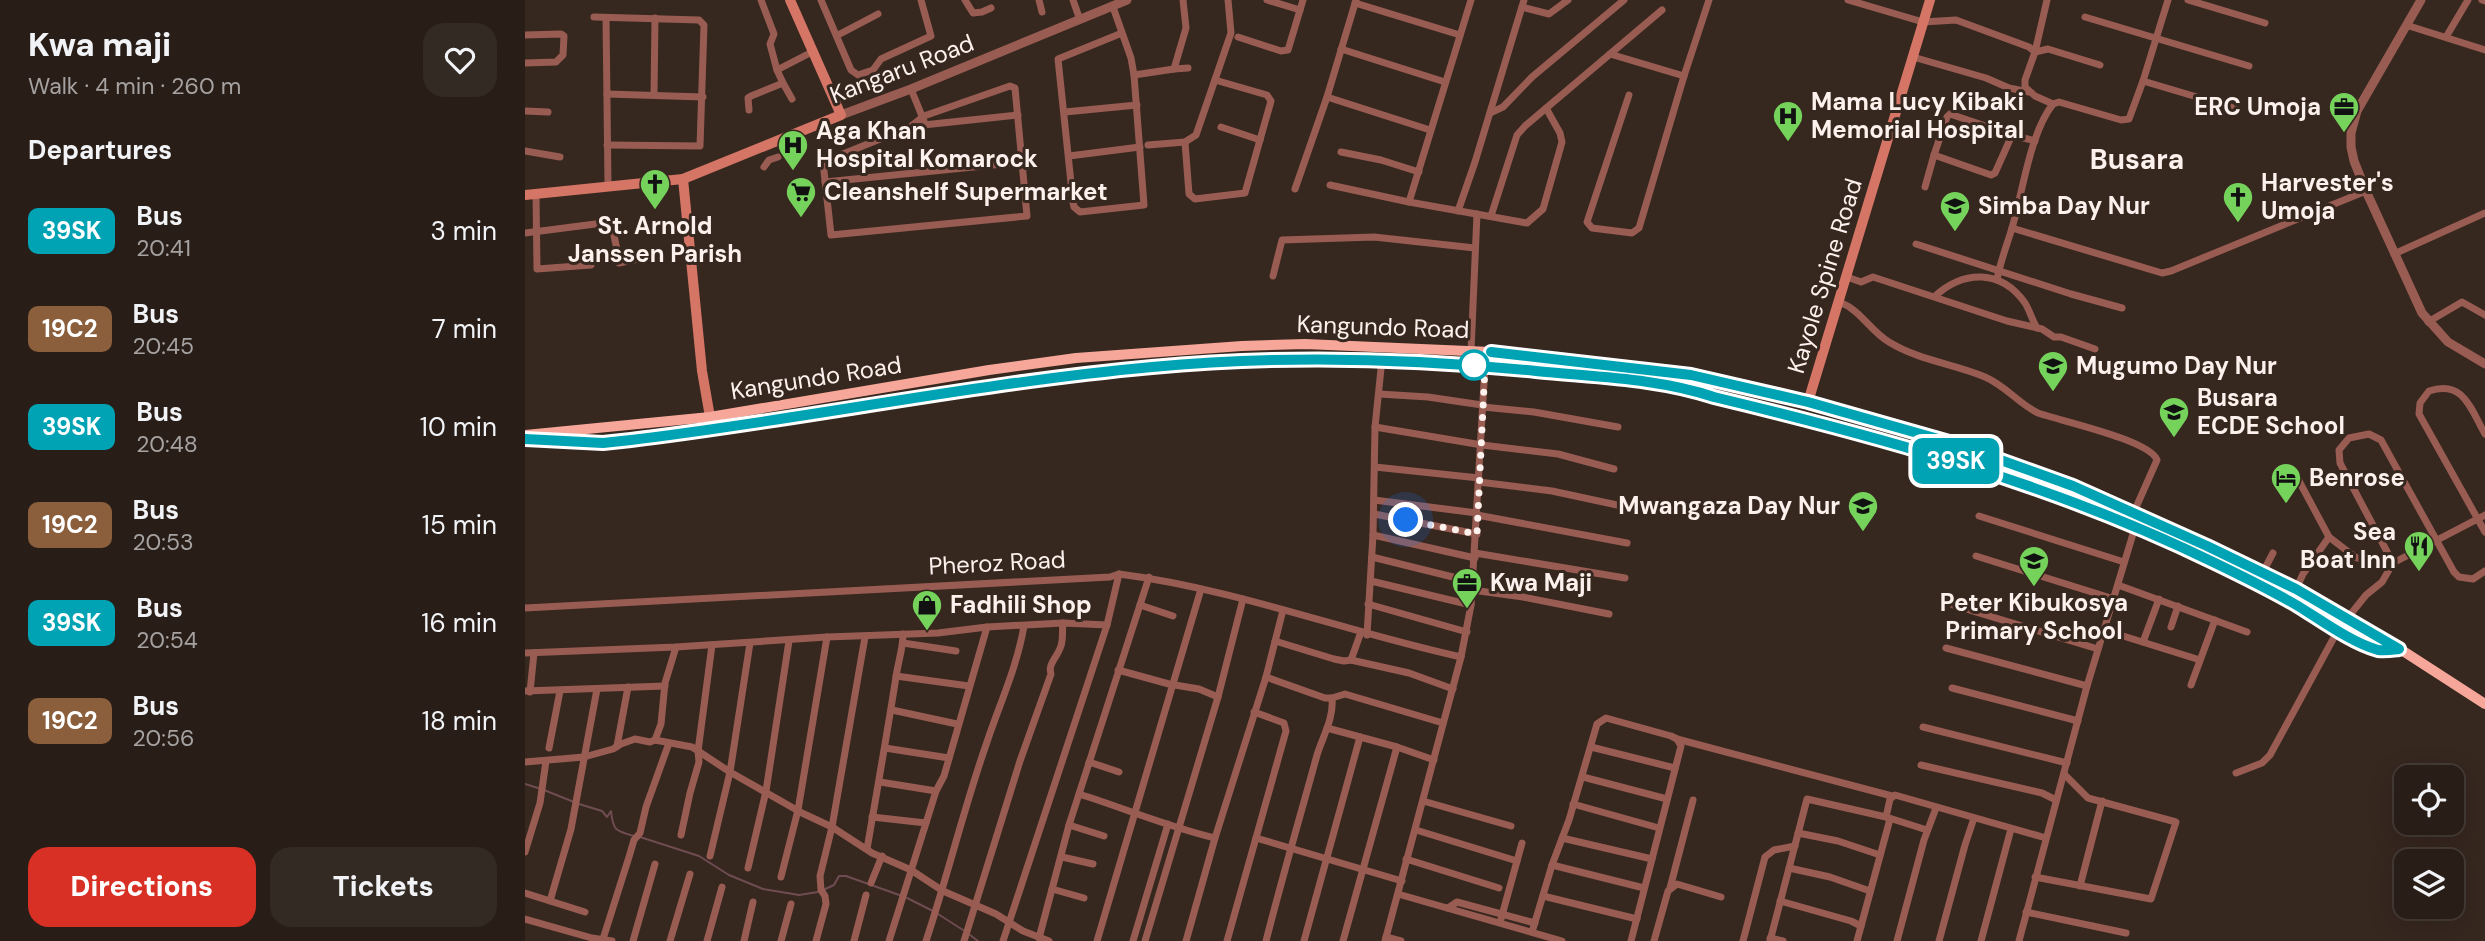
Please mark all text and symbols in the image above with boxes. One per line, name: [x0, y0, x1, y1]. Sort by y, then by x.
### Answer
text: Kwa maji: [28, 23, 171, 66]
button: heart: [423, 23, 497, 97]
street label: Kangaru Road: [825, 27, 978, 110]
text: Walk · 4 min · 260 m: [28, 71, 241, 101]
place label: Mama Lucy Kibaki Memorial Hospital: [1811, 86, 2024, 145]
office icon: ERC Umoja: [2327, 90, 2361, 134]
place label: ERC Umoja: [2194, 91, 2321, 122]
hospital icon: Mama Lucy Kibaki Memorial Hospital: [1771, 99, 1805, 143]
place label: Aga Khan Hospital Komarock: [816, 115, 1038, 174]
hospital icon: Aga Khan Hospital Komarock: [776, 128, 810, 172]
text: Departures: [28, 133, 172, 167]
district label: Busara: [2090, 141, 2184, 178]
church icon: St. Arnold Janssen Parish: [638, 167, 672, 211]
place label: Harvester's Umoja: [2261, 167, 2394, 226]
supermarket icon: Cleanshelf Supermarket: [784, 175, 818, 219]
street label: Kayole Spine Road: [1780, 175, 1869, 377]
place label: Cleanshelf Supermarket: [824, 176, 1108, 207]
church icon: Harvester's Umoja: [2221, 180, 2255, 224]
school or university icon: Simba Day Nur: [1938, 189, 1972, 233]
place label: Simba Day Nur: [1978, 190, 2150, 221]
text: Bus: [136, 199, 183, 233]
place label: St. Arnold Janssen Parish: [568, 210, 742, 269]
text: 3 min: [430, 214, 497, 248]
text: 39SK: [42, 215, 101, 246]
text: 20:41: [136, 233, 191, 263]
text: Bus: [133, 297, 179, 331]
street label: Kangundo Road: [1296, 308, 1470, 345]
text: 7 min: [432, 312, 497, 346]
text: 19C2: [42, 313, 98, 344]
text: 20:45: [133, 331, 194, 361]
street label: Kangundo Road: [728, 349, 904, 406]
school or university icon: Mugumo Day Nur: [2036, 349, 2070, 393]
unlabelled marker: [1459, 350, 1489, 380]
place label: Mugumo Day Nur: [2076, 350, 2277, 381]
place label: Busara ECDE School: [2197, 382, 2345, 441]
text: Bus: [136, 395, 183, 429]
school or university icon: Busara ECDE School: [2157, 395, 2191, 439]
text: 10 min: [420, 410, 497, 444]
text: 39SK: [42, 411, 101, 442]
text: 20:48: [136, 429, 198, 459]
line badge: 39SK: [1907, 438, 2005, 484]
text: 39SK: [1926, 445, 1986, 476]
hotel icon: Benrose: [2269, 461, 2303, 505]
place label: Benrose: [2309, 462, 2405, 493]
school or university icon: Mwangaza Day Nur: [1846, 489, 1880, 533]
place label: Mwangaza Day Nur: [1618, 490, 1840, 521]
text: Bus: [133, 493, 179, 527]
your location: [1388, 502, 1423, 537]
text: 15 min: [422, 508, 497, 542]
text: 19C2: [42, 509, 98, 540]
place label: Sea Boat Inn: [2300, 516, 2396, 575]
text: 20:53: [133, 527, 194, 557]
restaurant icon: Sea Boat Inn: [2402, 529, 2436, 573]
street label: Pheroz Road: [928, 543, 1066, 582]
school or university icon: Peter Kibukosya Primary School: [2017, 544, 2051, 588]
office icon: Kwa Maji: [1450, 566, 1484, 610]
place label: Kwa Maji: [1490, 567, 1592, 598]
place label: Peter Kibukosya Primary School: [1940, 587, 2128, 646]
shop icon: Fadhili Shop: [910, 588, 944, 632]
place label: Fadhili Shop: [950, 589, 1092, 620]
text: Bus: [136, 591, 183, 625]
text: 16 min: [421, 606, 497, 640]
text: 39SK: [42, 607, 101, 638]
text: 20:54: [136, 625, 198, 655]
text: Bus: [133, 689, 179, 723]
text: 18 min: [422, 704, 497, 738]
text: 19C2: [42, 705, 98, 736]
text: 20:56: [133, 723, 194, 753]
map controls: [2394, 765, 2464, 919]
button: locate: [2394, 765, 2464, 835]
button: Directions: [28, 847, 256, 927]
button: Tickets: [270, 847, 497, 927]
button: layers: [2394, 849, 2464, 919]

